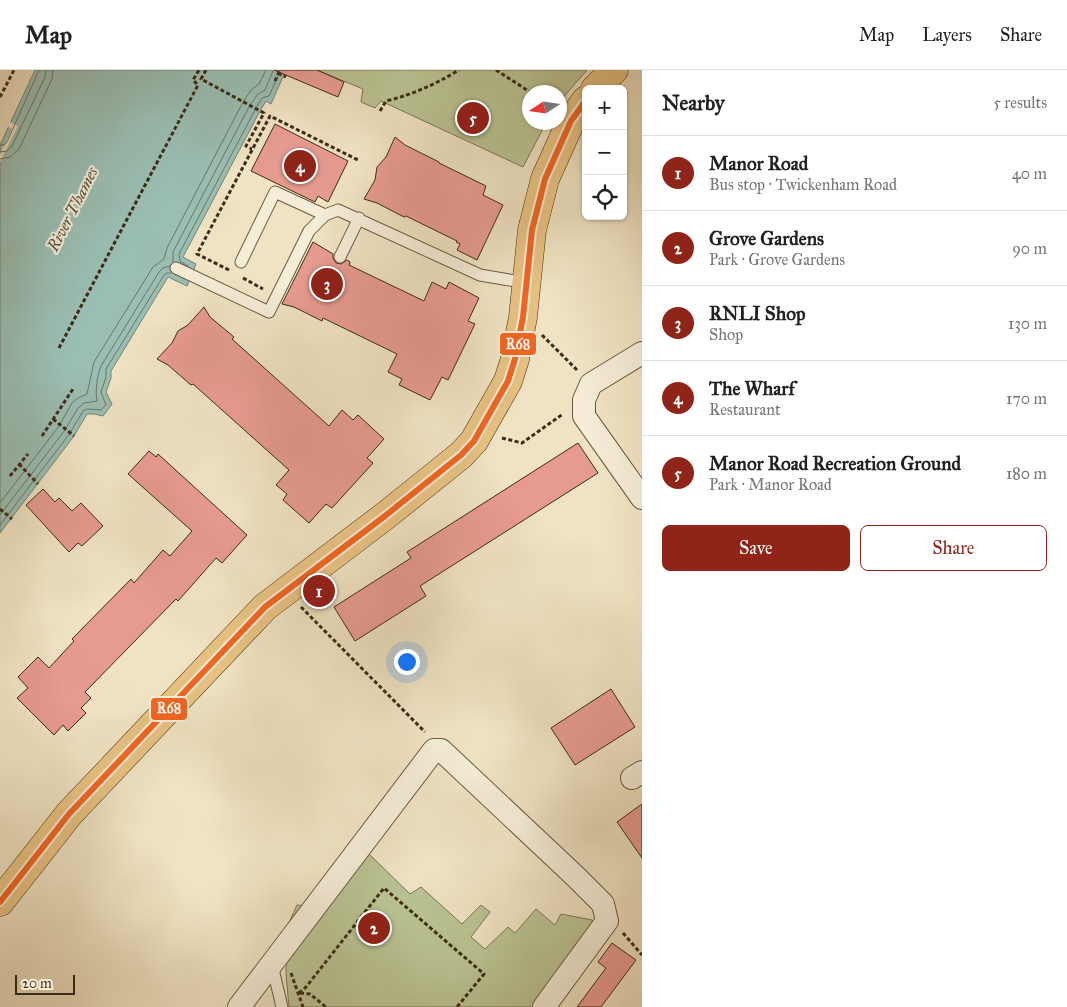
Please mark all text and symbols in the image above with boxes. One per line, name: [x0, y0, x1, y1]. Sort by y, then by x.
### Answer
text: Map: [25, 20, 72, 50]
text: Map: [859, 24, 894, 46]
text: Layers: [922, 24, 972, 46]
text: Share: [1000, 24, 1042, 46]
north arrow: [522, 85, 567, 130]
map controls: [582, 85, 627, 220]
button: +: [582, 85, 627, 130]
text: Nearby: [662, 90, 725, 116]
text: 5 results: [993, 93, 1047, 112]
pin: 5: [457, 99, 489, 137]
button: −: [582, 130, 627, 175]
pin: 4: [284, 147, 316, 185]
text: Manor Road: [709, 152, 808, 175]
water label: River Thames: [43, 164, 102, 255]
text: 1: [675, 164, 681, 183]
text: 40 m: [1012, 164, 1047, 183]
button: locate: [582, 175, 627, 220]
text: Bus stop · Twickenham Road: [709, 175, 897, 194]
text: Grove Gardens: [709, 227, 824, 250]
text: 2: [674, 239, 682, 258]
text: 90 m: [1012, 239, 1047, 258]
text: Park · Grove Gardens: [709, 250, 845, 269]
pin: 3: [311, 265, 343, 303]
text: RNLI Shop: [709, 302, 805, 325]
text: 3: [675, 314, 681, 333]
text: 130 m: [1008, 314, 1047, 333]
text: Shop: [709, 325, 743, 344]
line badge: R68: [499, 332, 537, 356]
text: R68: [506, 336, 530, 353]
text: The Wharf: [709, 377, 795, 400]
text: 4: [674, 389, 682, 408]
text: 170 m: [1006, 389, 1047, 408]
text: Restaurant: [709, 400, 781, 419]
text: Manor Road Recreation Ground: [709, 452, 961, 475]
text: 5: [674, 464, 682, 483]
text: 180 m: [1006, 464, 1047, 483]
text: Park · Manor Road: [709, 475, 832, 494]
button: Save: [662, 525, 850, 571]
button: Share: [860, 525, 1047, 571]
pin: 1: [303, 572, 335, 610]
your location: [394, 649, 420, 675]
line badge: R68: [150, 697, 188, 721]
text: R68: [157, 700, 181, 717]
pin: 2: [358, 909, 390, 947]
scale bar: [15, 972, 75, 995]
text: 20 m: [22, 975, 52, 992]

